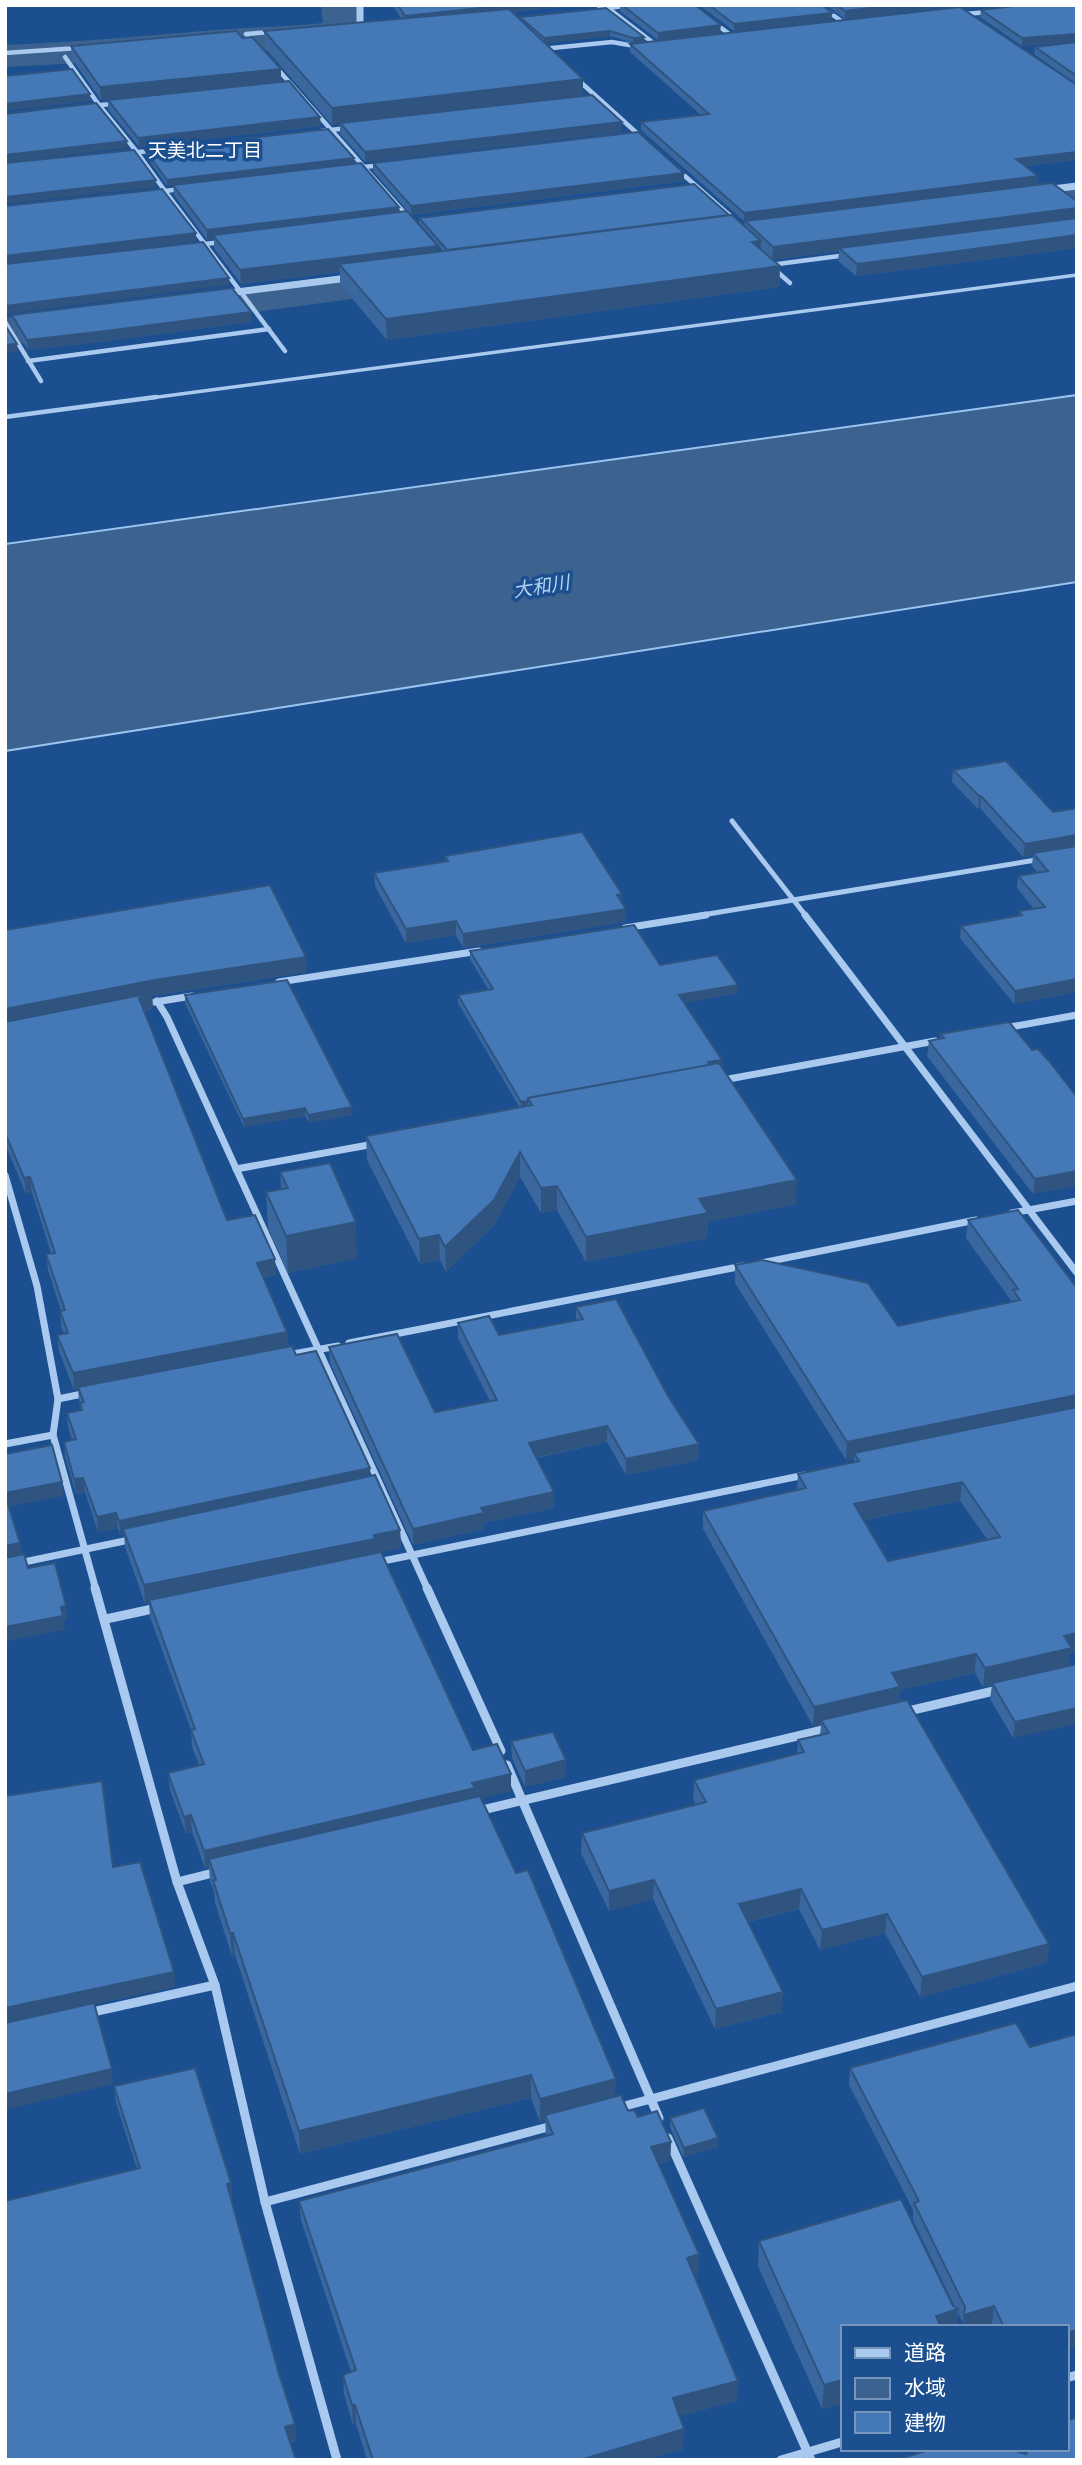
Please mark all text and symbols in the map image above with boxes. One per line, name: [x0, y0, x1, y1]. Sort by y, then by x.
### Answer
district label: 天美北二丁目: [148, 139, 262, 161]
water label: 大和川: [511, 570, 573, 601]
legend: [841, 2325, 1068, 2451]
text: 道路: [904, 2341, 946, 2365]
text: 水域: [904, 2376, 946, 2400]
text: 建物: [904, 2411, 946, 2435]

